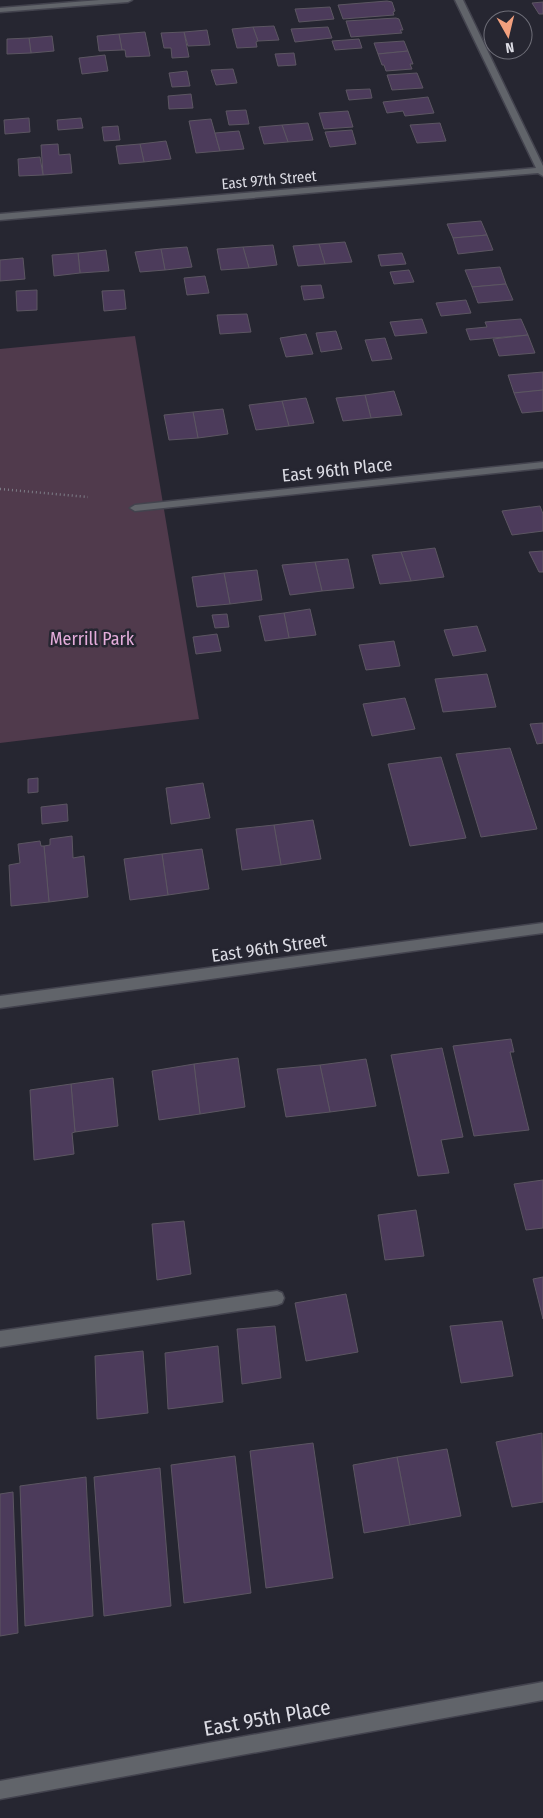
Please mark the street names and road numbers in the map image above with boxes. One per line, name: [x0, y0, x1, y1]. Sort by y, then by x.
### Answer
street label: East 97th Street: [221, 167, 317, 193]
street label: East 96th Place: [281, 453, 393, 487]
street label: East 96th Street: [210, 929, 328, 967]
street label: East 95th Place: [201, 1694, 333, 1742]

